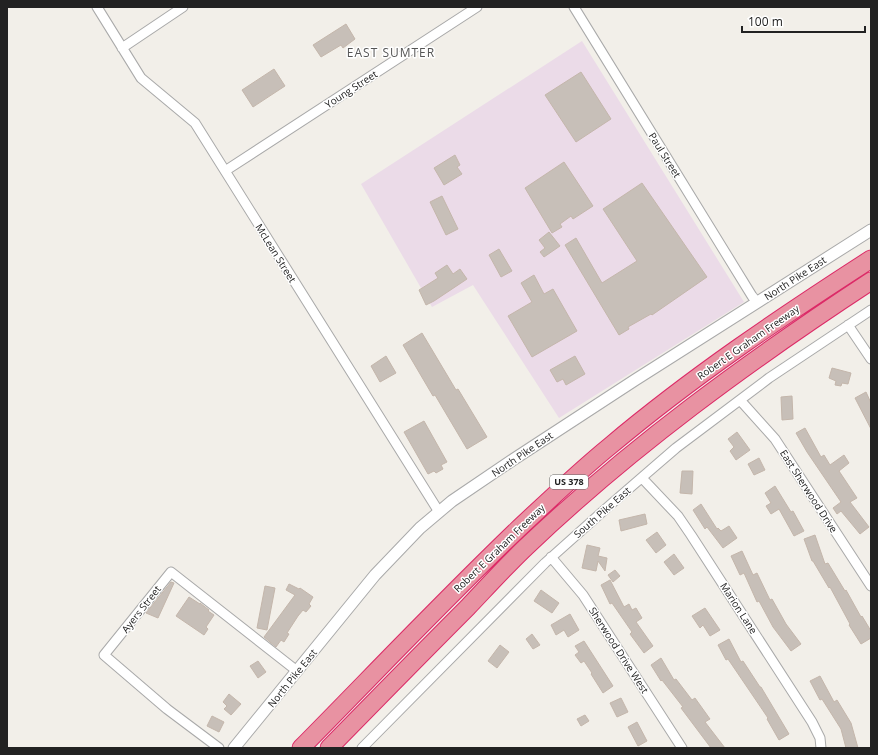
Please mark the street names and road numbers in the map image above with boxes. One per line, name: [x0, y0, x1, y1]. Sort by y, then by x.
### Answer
street label: Young Street: [322, 67, 380, 111]
street label: Paul Street: [646, 130, 685, 181]
street label: McLean Street: [252, 221, 300, 285]
street label: North Pike East: [761, 252, 829, 303]
street label: Robert E Graham Freeway: [694, 301, 803, 383]
street label: North Pike East: [488, 428, 556, 480]
street label: East Sherwood Drive: [777, 447, 841, 536]
road number: US 378: [550, 475, 588, 489]
street label: South Pike East: [570, 483, 634, 541]
street label: Robert E Graham Freeway: [450, 500, 548, 595]
street label: Marion Lane: [717, 580, 761, 637]
street label: Ayers Street: [118, 582, 164, 636]
street label: Sherwood Drive West: [586, 604, 652, 696]
street label: North Pike East: [264, 646, 320, 710]

